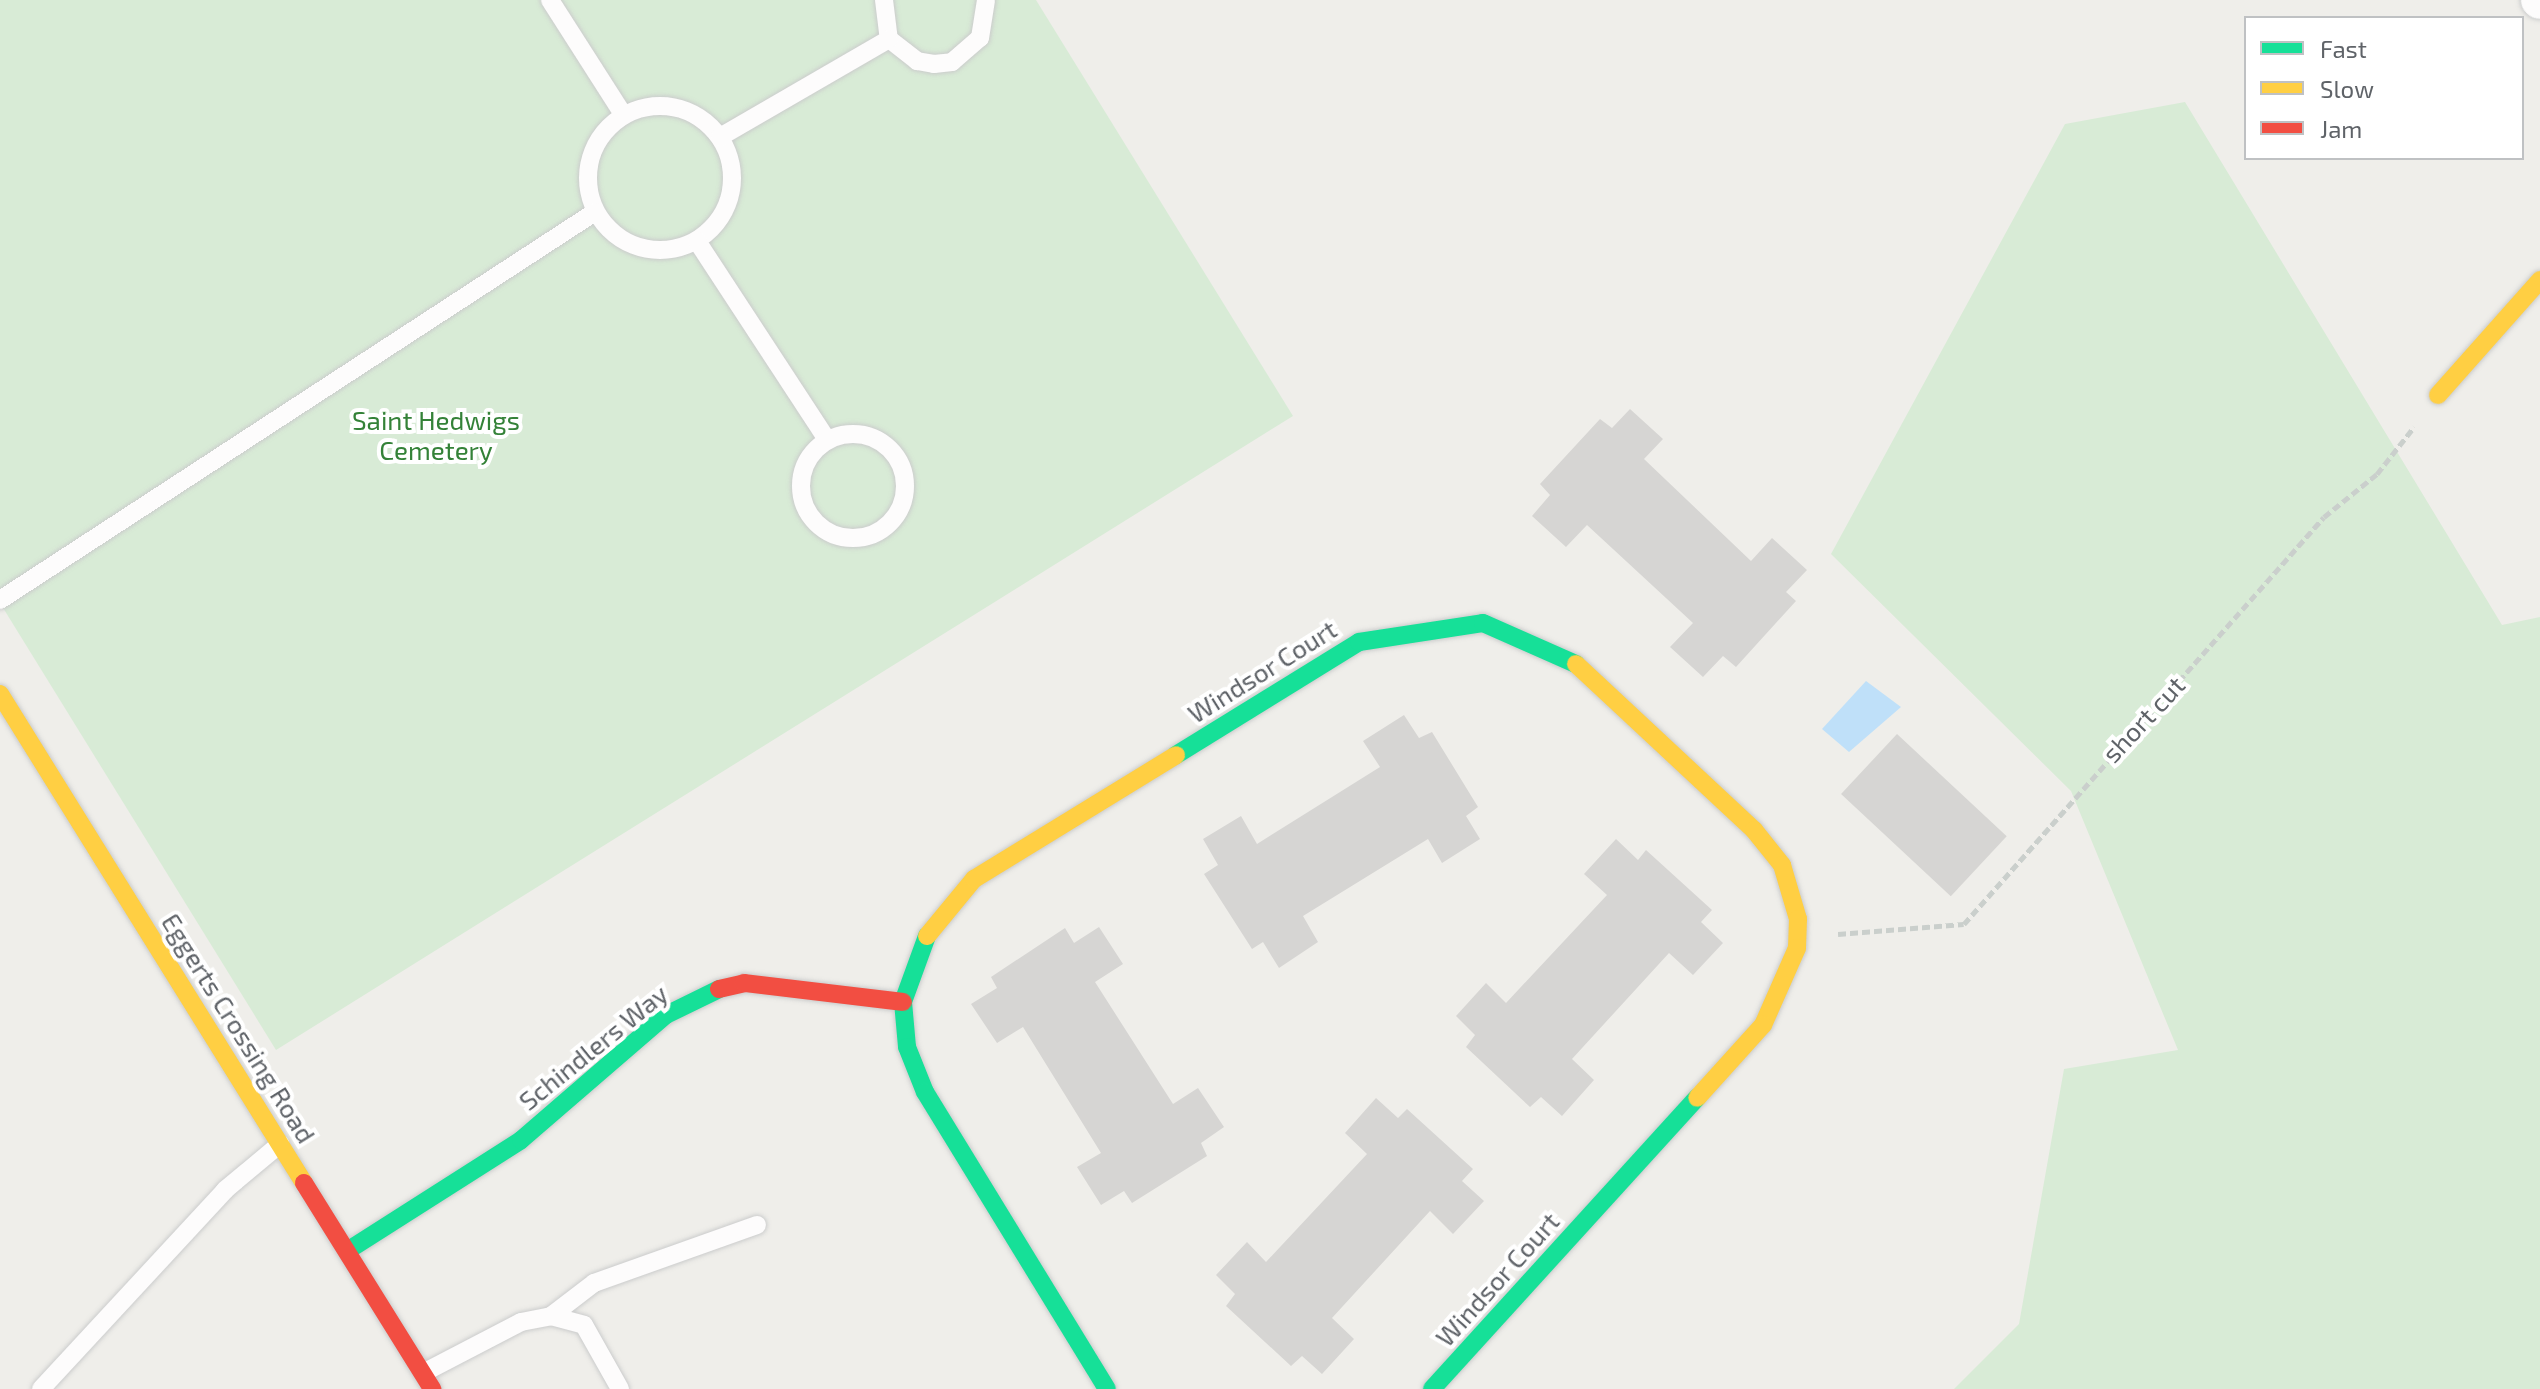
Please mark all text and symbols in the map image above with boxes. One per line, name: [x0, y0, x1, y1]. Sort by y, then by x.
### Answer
legend: [2244, 16, 2524, 160]
text: Fast: [2320, 34, 2367, 63]
text: Slow: [2320, 74, 2374, 103]
text: Jam: [2320, 114, 2362, 143]
park label: Saint Hedwigs Cemetery: [352, 404, 520, 466]
street label: Windsor Court: [1182, 613, 1342, 729]
street label: short cut: [2095, 669, 2191, 769]
street label: Eggerts Crossing Road: [156, 908, 322, 1148]
street label: Schindlers Way: [512, 978, 674, 1116]
street label: Windsor Court: [1429, 1205, 1565, 1353]

